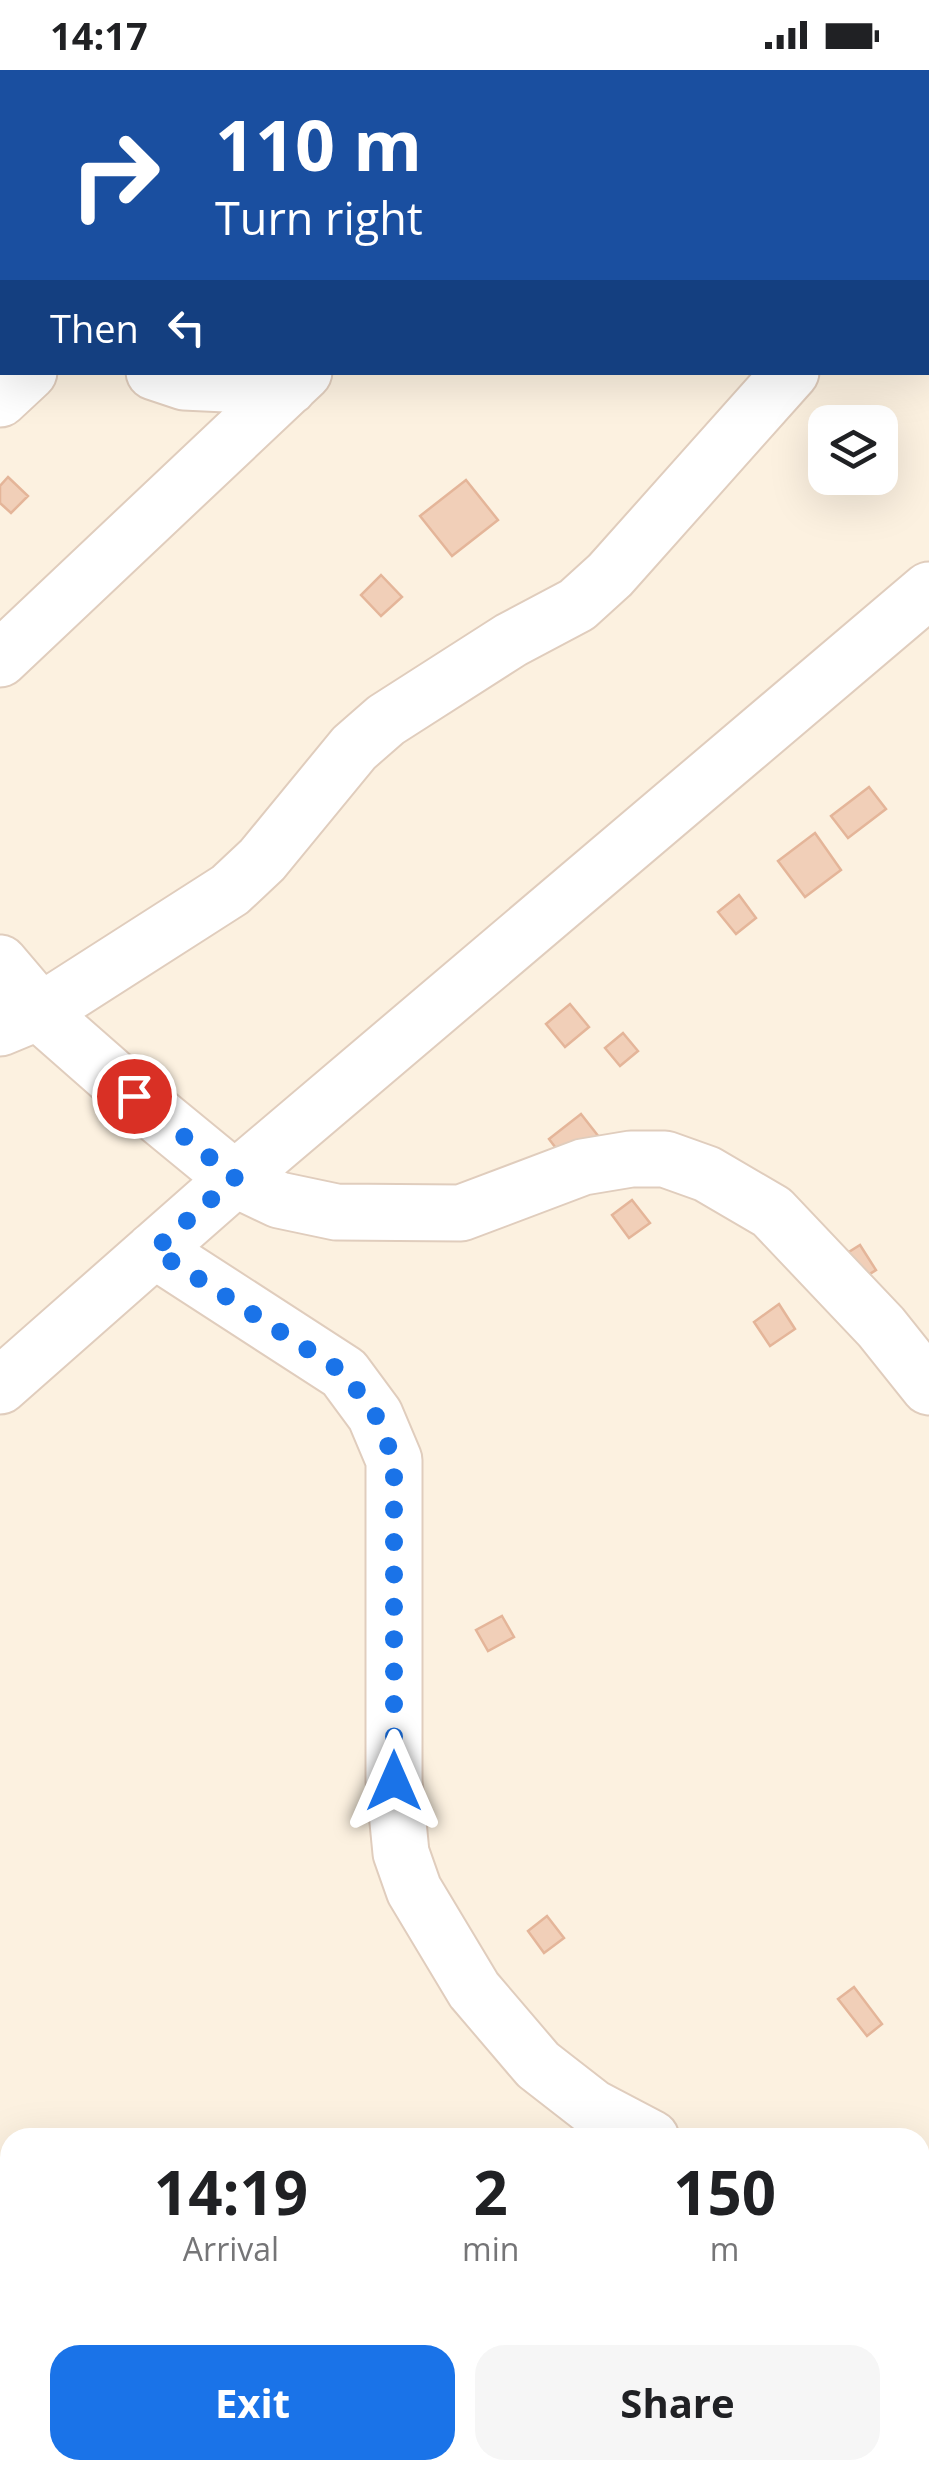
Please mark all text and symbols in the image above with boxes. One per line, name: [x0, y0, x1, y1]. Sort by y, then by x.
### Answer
text: 14:17: [50, 9, 148, 61]
text: 110 m: [215, 96, 422, 192]
icon: right: [50, 110, 180, 240]
text: Turn right: [215, 187, 423, 248]
icon: left: [159, 300, 214, 355]
text: Then: [50, 302, 139, 354]
map controls: [808, 405, 898, 495]
button: layers: [808, 405, 898, 495]
pin: [92, 1054, 177, 1139]
icon: arrive: [107, 1069, 162, 1124]
position arrow: [342, 1729, 446, 1833]
text: 14:19: [154, 2151, 308, 2233]
text: 2: [474, 2151, 508, 2233]
text: 150: [673, 2151, 776, 2233]
text: Arrival: [183, 2227, 279, 2270]
text: min: [462, 2227, 519, 2270]
text: m: [710, 2227, 739, 2270]
button: Exit: [50, 2345, 455, 2460]
button: Share: [475, 2345, 880, 2460]

